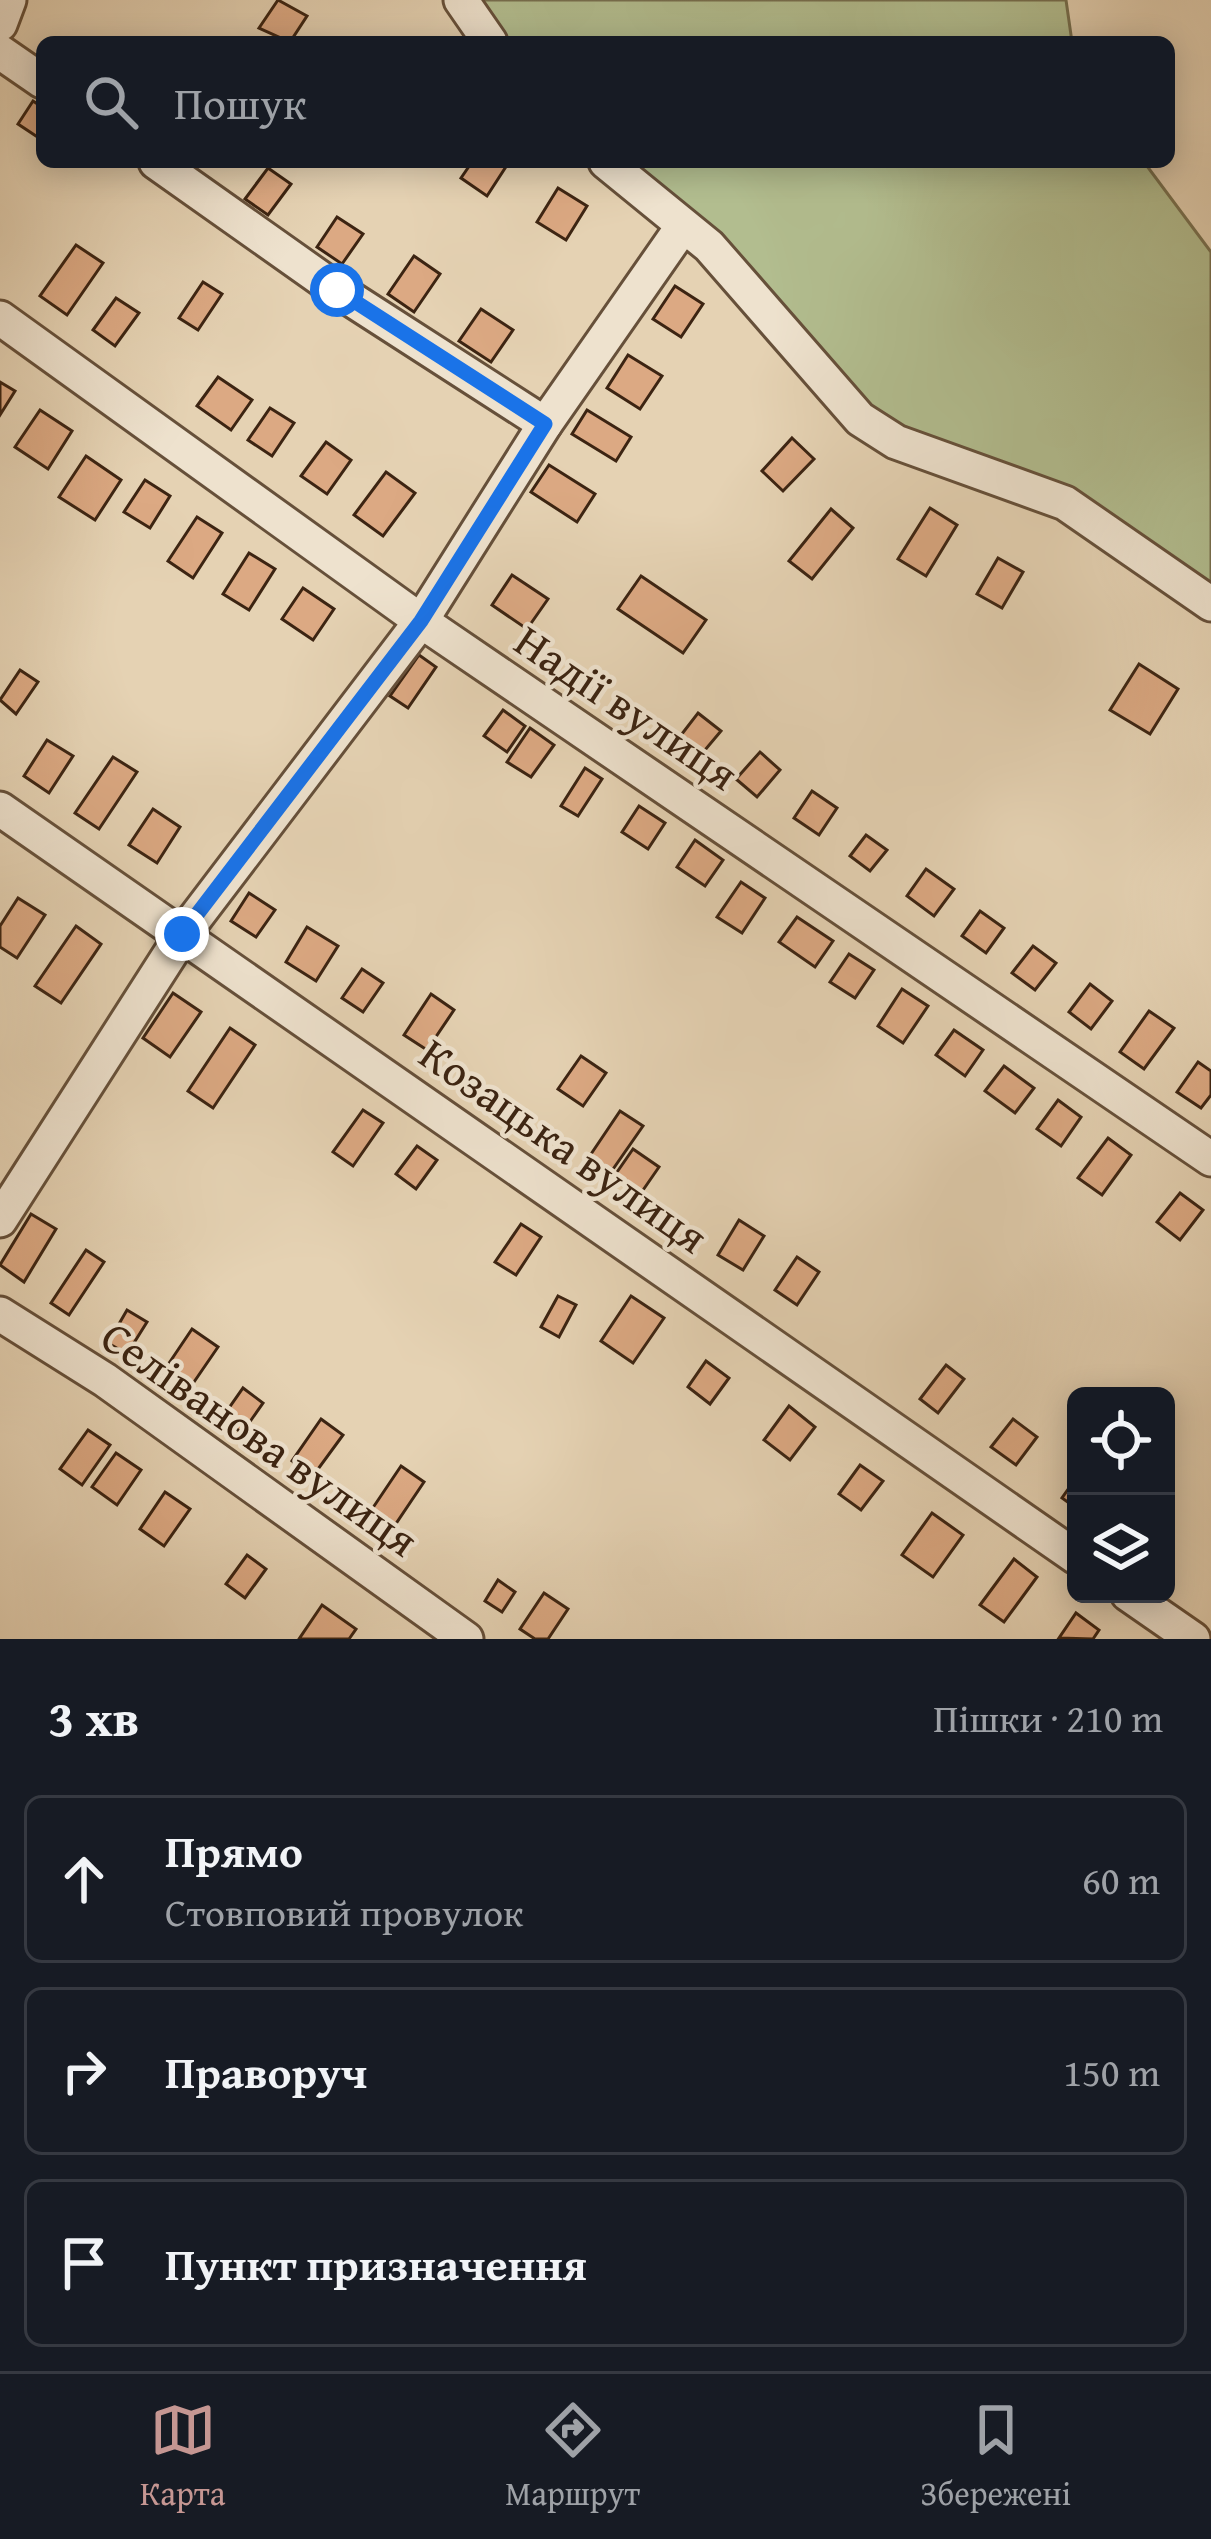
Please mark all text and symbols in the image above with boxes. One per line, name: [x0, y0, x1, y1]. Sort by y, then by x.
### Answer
search box: [36, 36, 1175, 168]
icon: search: [78, 69, 144, 135]
text: Пошук: [174, 70, 307, 135]
route start: [310, 263, 364, 317]
street label: Надії вулиця: [503, 608, 752, 805]
route end: [155, 907, 209, 961]
street label: Козацька вулиця: [407, 1021, 721, 1268]
street label: Селіванова вулиця: [89, 1304, 432, 1571]
map controls: [1067, 1387, 1175, 1603]
button: locate: [1067, 1387, 1175, 1495]
button: layers: [1067, 1495, 1175, 1603]
text: 3 хв: [48, 1680, 139, 1755]
text: Пішки · 210 m: [933, 1689, 1163, 1746]
text: Прямо: [165, 1818, 303, 1883]
icon: ahead: [51, 1846, 117, 1912]
text: 60 m: [1082, 1851, 1160, 1908]
text: Стовповий провулок: [165, 1883, 523, 1940]
icon: right: [51, 2038, 117, 2104]
text: Праворуч: [165, 2039, 367, 2104]
text: 150 m: [1063, 2043, 1160, 2100]
icon: arrive: [51, 2230, 117, 2296]
text: Пункт призначення: [165, 2231, 587, 2296]
tab: Карта: [140, 2397, 225, 2517]
tab: Маршрут: [505, 2397, 640, 2517]
tab: Збережені: [920, 2397, 1071, 2517]

